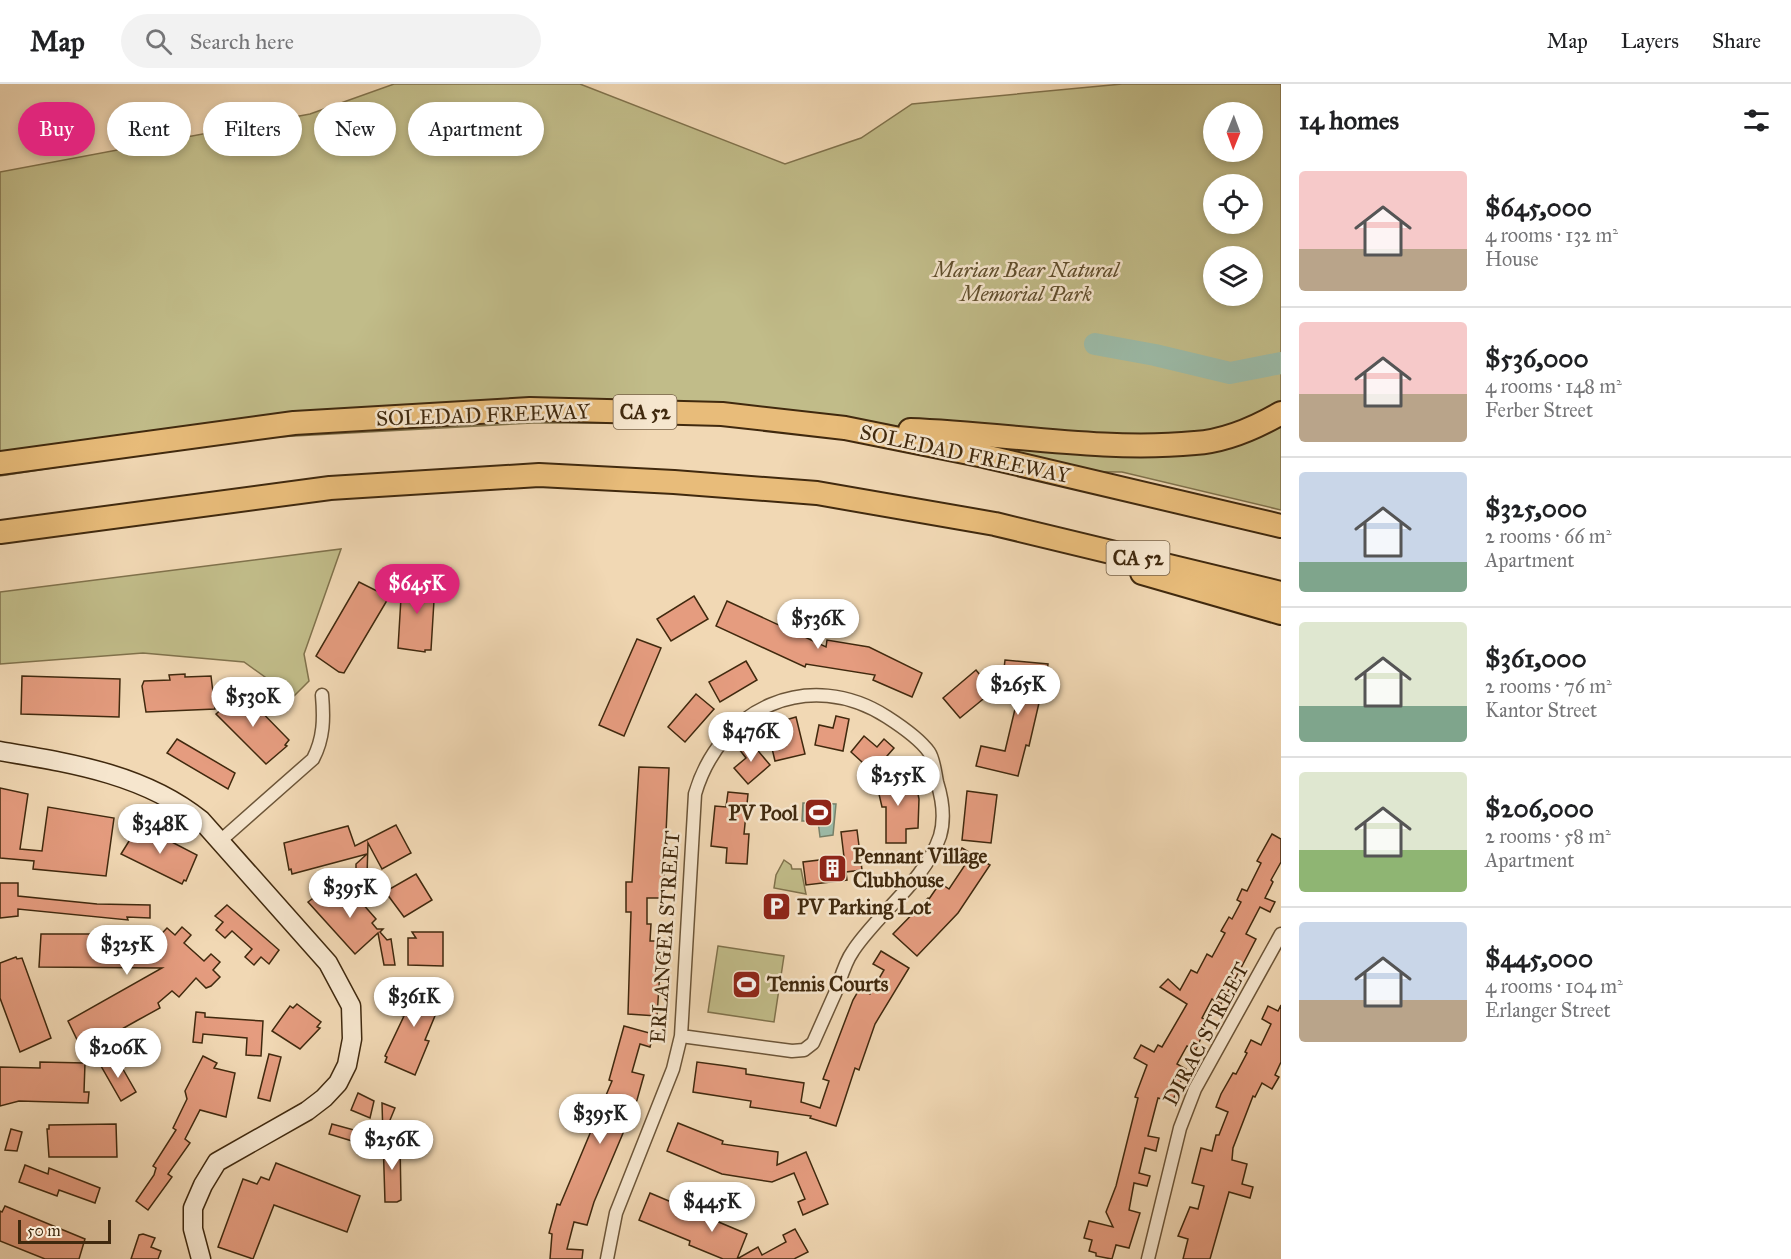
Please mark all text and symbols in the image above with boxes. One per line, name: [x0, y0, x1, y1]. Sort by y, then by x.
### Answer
search box: [121, 14, 541, 68]
text: Map: [30, 24, 85, 59]
icon: search: [142, 25, 175, 58]
text: Search here: [190, 28, 294, 55]
text: Map: [1547, 28, 1588, 54]
text: Layers: [1621, 28, 1679, 54]
text: Share: [1712, 28, 1761, 54]
chip: Buy: [18, 102, 95, 156]
chip: Rent: [107, 102, 191, 156]
chip: Filters: [203, 102, 302, 156]
chip: New: [314, 102, 396, 156]
chip: Apartment: [408, 102, 544, 156]
north arrow: [1203, 102, 1263, 162]
map controls: [1203, 102, 1263, 306]
text: 14 homes: [1299, 104, 1399, 136]
icon: filters: [1740, 104, 1773, 137]
button: locate: [1203, 174, 1263, 234]
text: $645,000: [1485, 191, 1592, 223]
icon: home: [1347, 195, 1419, 267]
text: 4 rooms · 132 m²: [1485, 223, 1618, 247]
button: layers: [1203, 246, 1263, 306]
text: House: [1485, 247, 1539, 271]
park label: Marian Bear Natural Memorial Park: [931, 257, 1121, 307]
text: $536,000: [1485, 342, 1589, 374]
icon: home: [1347, 346, 1419, 418]
text: 4 rooms · 148 m²: [1485, 374, 1622, 398]
road number: CA 52: [614, 395, 676, 429]
street label: SOLEDAD FREEWAY: [376, 398, 591, 432]
text: Ferber Street: [1485, 398, 1593, 422]
street label: SOLEDAD FREEWAY: [858, 419, 1073, 489]
text: $325,000: [1485, 492, 1587, 524]
icon: home: [1347, 496, 1419, 568]
text: 2 rooms · 66 m²: [1485, 524, 1611, 548]
road number: CA 52: [1106, 541, 1170, 575]
text: Apartment: [1485, 548, 1574, 572]
pin: $645K: [375, 564, 459, 615]
text: $645K: [389, 571, 445, 595]
pin: $536K: [776, 599, 860, 650]
text: $536K: [791, 606, 845, 630]
text: $361,000: [1485, 642, 1587, 674]
icon: home: [1347, 646, 1419, 718]
pin: $265K: [976, 665, 1060, 716]
text: $265K: [990, 672, 1046, 696]
text: 2 rooms · 76 m²: [1485, 674, 1612, 698]
pin: $530K: [211, 677, 295, 728]
text: $530K: [225, 684, 281, 708]
text: Kantor Street: [1485, 698, 1597, 722]
pin: $476K: [709, 712, 793, 763]
text: $476K: [722, 719, 780, 743]
pin: $255K: [856, 756, 940, 807]
text: $255K: [871, 763, 925, 787]
text: $206,000: [1485, 792, 1594, 824]
icon: home: [1347, 796, 1419, 868]
sports icon: PV Pool: [803, 797, 835, 829]
place label: PV Pool: [728, 800, 799, 826]
pin: $348K: [118, 804, 202, 855]
text: $348K: [132, 811, 188, 835]
text: 2 rooms · 58 m²: [1485, 824, 1611, 848]
street label: ERLANGER STREET: [645, 830, 685, 1044]
place label: Pennant Village Clubhouse: [853, 843, 987, 893]
text: Apartment: [1485, 848, 1574, 872]
building icon: Pennant Village Clubhouse: [816, 852, 848, 884]
pin: $395K: [308, 868, 392, 919]
text: $395K: [323, 875, 377, 899]
parking icon: PV Parking Lot: [760, 891, 792, 923]
place label: PV Parking Lot: [797, 894, 932, 920]
pin: $325K: [85, 925, 169, 976]
text: $325K: [100, 932, 154, 956]
text: $445,000: [1485, 942, 1593, 974]
icon: home: [1347, 946, 1419, 1018]
street label: DIRAC STREET: [1157, 958, 1255, 1110]
sports icon: Tennis Courts: [730, 968, 762, 1000]
place label: Tennis Courts: [766, 971, 889, 997]
text: 4 rooms · 104 m²: [1485, 974, 1623, 998]
pin: $361K: [372, 977, 456, 1028]
text: $361K: [388, 984, 440, 1008]
text: Erlanger Street: [1485, 998, 1611, 1022]
pin: $206K: [76, 1028, 160, 1079]
text: $206K: [89, 1035, 147, 1059]
pin: $395K: [558, 1094, 642, 1145]
text: $395K: [573, 1101, 627, 1125]
pin: $256K: [350, 1120, 434, 1171]
text: $256K: [364, 1127, 420, 1151]
pin: $445K: [670, 1182, 754, 1233]
text: $445K: [683, 1189, 741, 1213]
scale bar: [18, 1217, 111, 1244]
text: 50 m: [27, 1221, 61, 1240]

